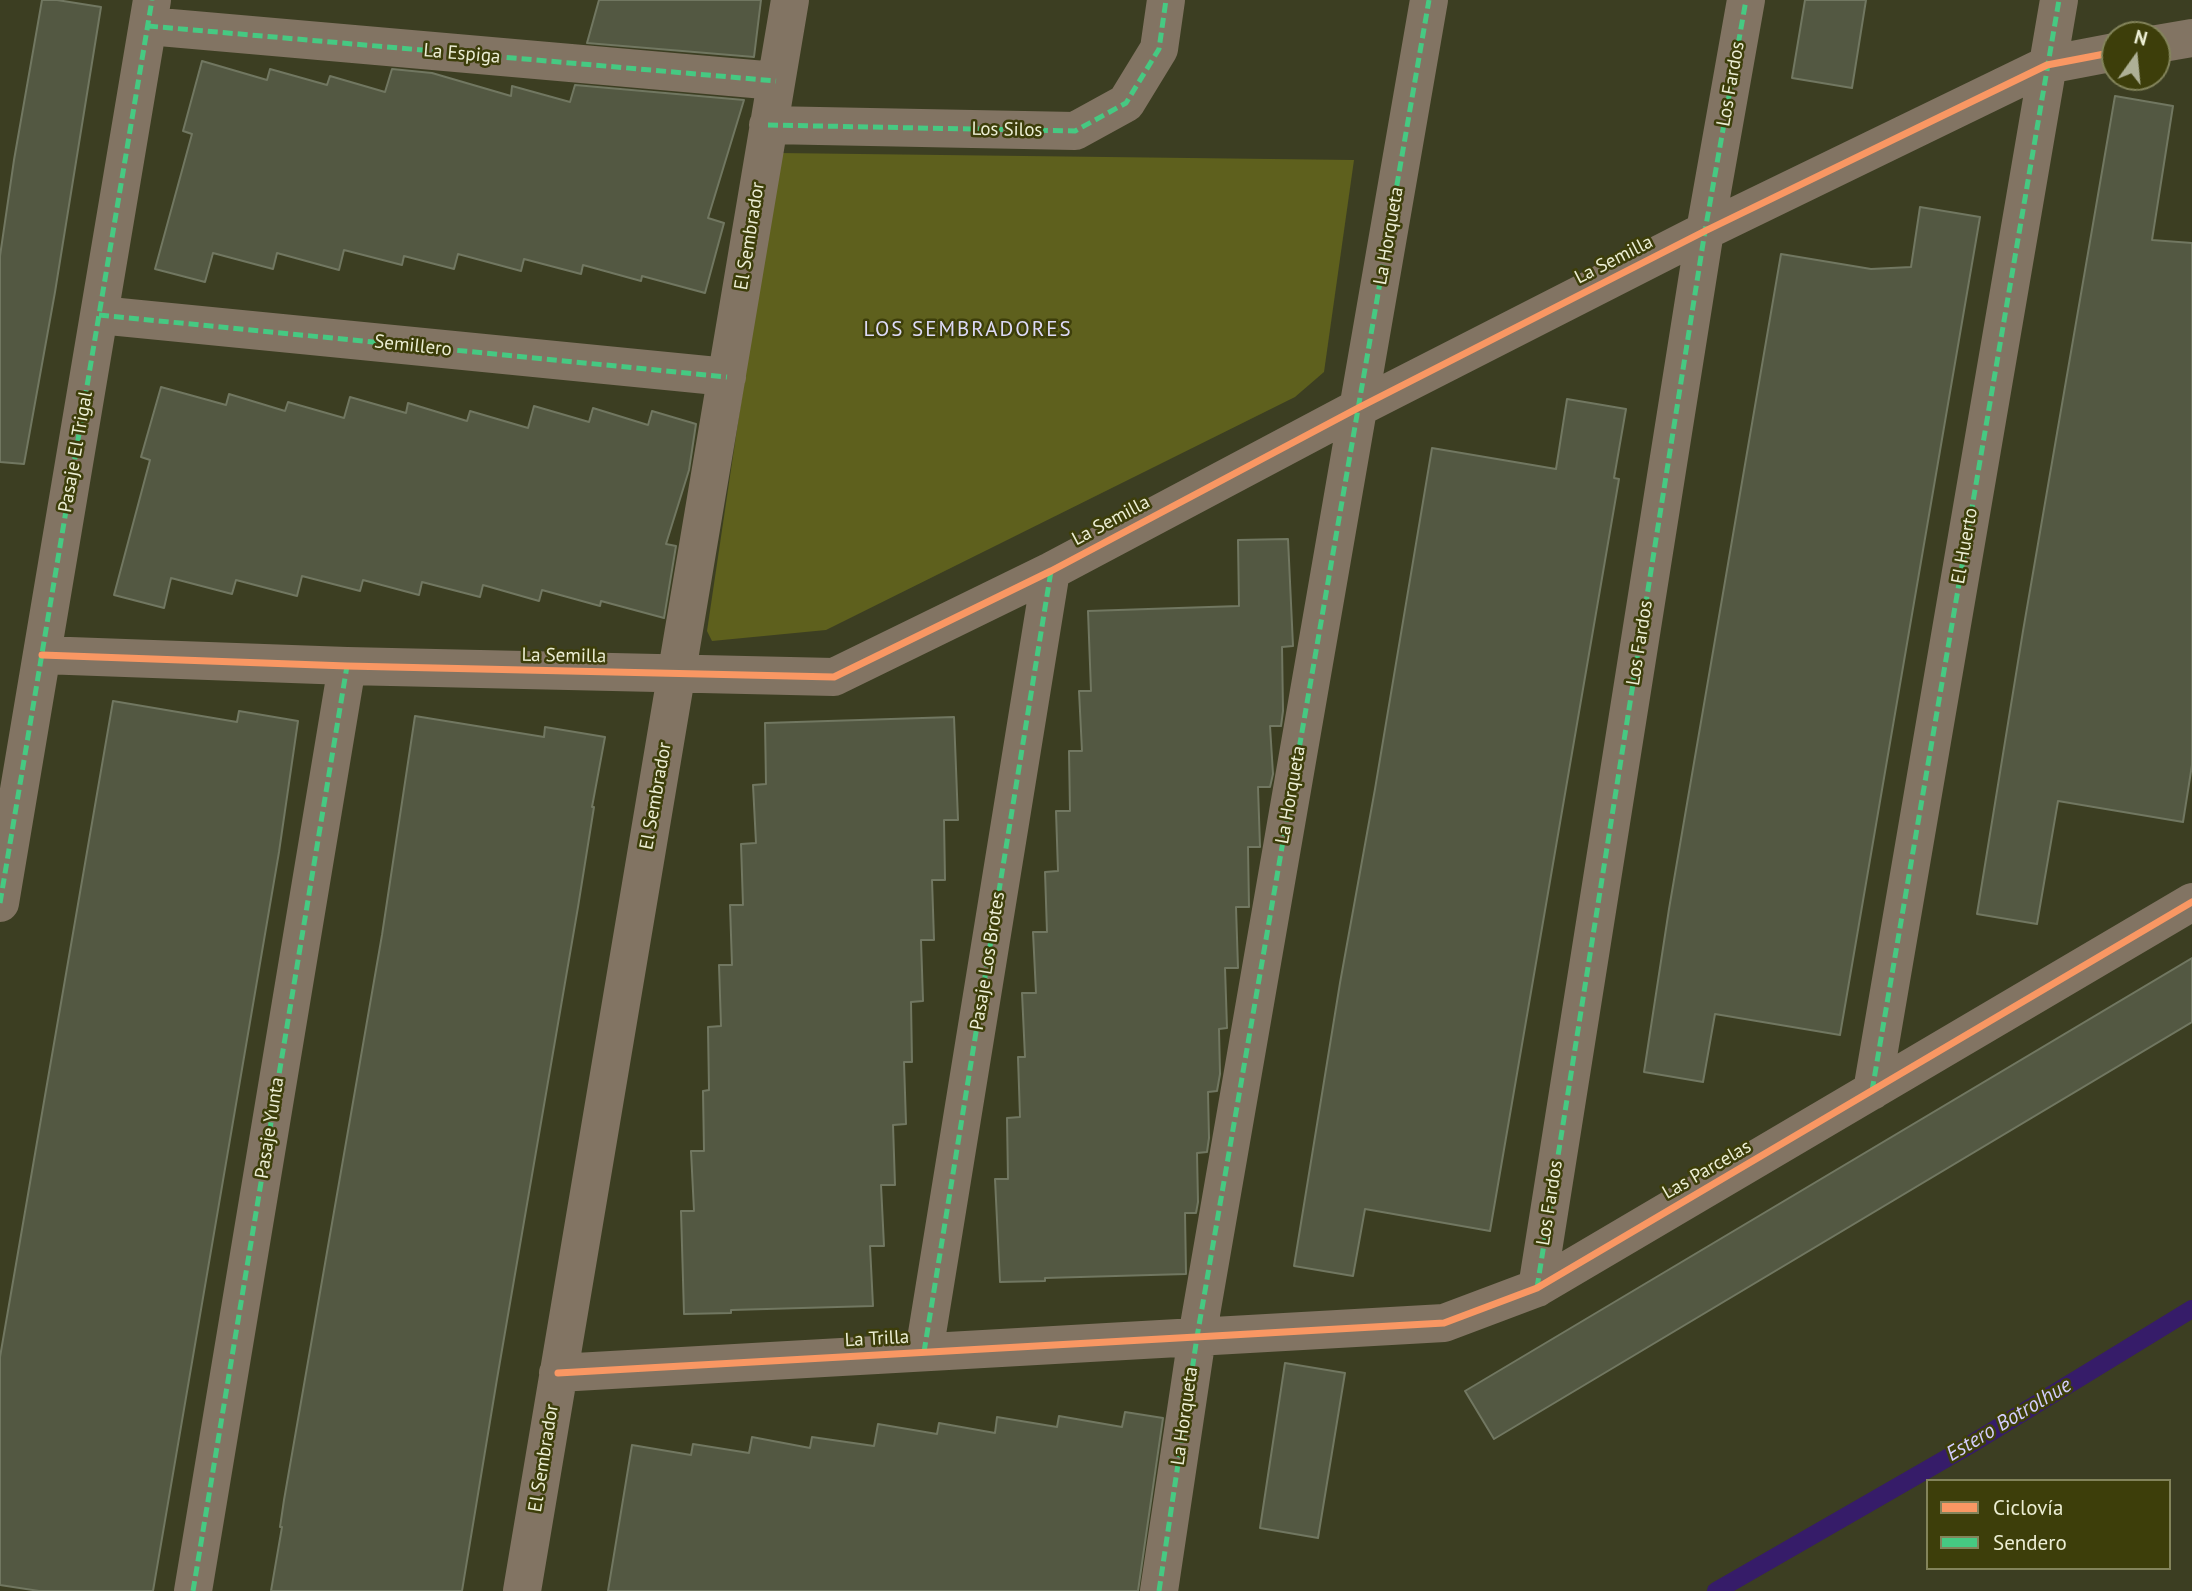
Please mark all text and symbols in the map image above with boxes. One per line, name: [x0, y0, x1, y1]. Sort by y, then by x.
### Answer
north arrow: [2101, 21, 2171, 91]
text: N: [2132, 24, 2150, 51]
street label: La Espiga: [423, 39, 501, 69]
street label: Los Fardos: [1712, 40, 1750, 128]
street label: Los Silos: [971, 118, 1043, 142]
street label: El Sembrador: [730, 180, 770, 292]
street label: La Horqueta: [1369, 185, 1409, 287]
street label: La Semilla: [1571, 231, 1657, 289]
district label: LOS SEMBRADORES: [865, 317, 1071, 343]
street label: Semillero: [373, 331, 453, 361]
street label: Pasaje El Trigal: [54, 390, 98, 514]
street label: La Semilla: [1068, 491, 1154, 551]
street label: El Huerto: [1947, 506, 1983, 586]
street label: Los Fardos: [1622, 599, 1658, 687]
street label: La Semilla: [521, 644, 607, 668]
street label: El Sembrador: [635, 740, 677, 852]
street label: La Horqueta: [1271, 744, 1311, 846]
street label: Pasaje Los Brotes: [966, 890, 1010, 1032]
street label: Pasaje Yunta: [251, 1076, 289, 1180]
street label: Las Parcelas: [1659, 1135, 1755, 1205]
street label: Los Fardos: [1532, 1159, 1568, 1247]
street label: La Trilla: [844, 1326, 910, 1352]
street label: La Horqueta: [1167, 1365, 1203, 1467]
water label: Estero Botrolhue: [1942, 1373, 2076, 1467]
street label: El Sembrador: [524, 1402, 564, 1514]
legend: [1926, 1479, 2171, 1570]
text: Ciclovía: [1993, 1494, 2063, 1521]
text: Sendero: [1993, 1529, 2067, 1556]

